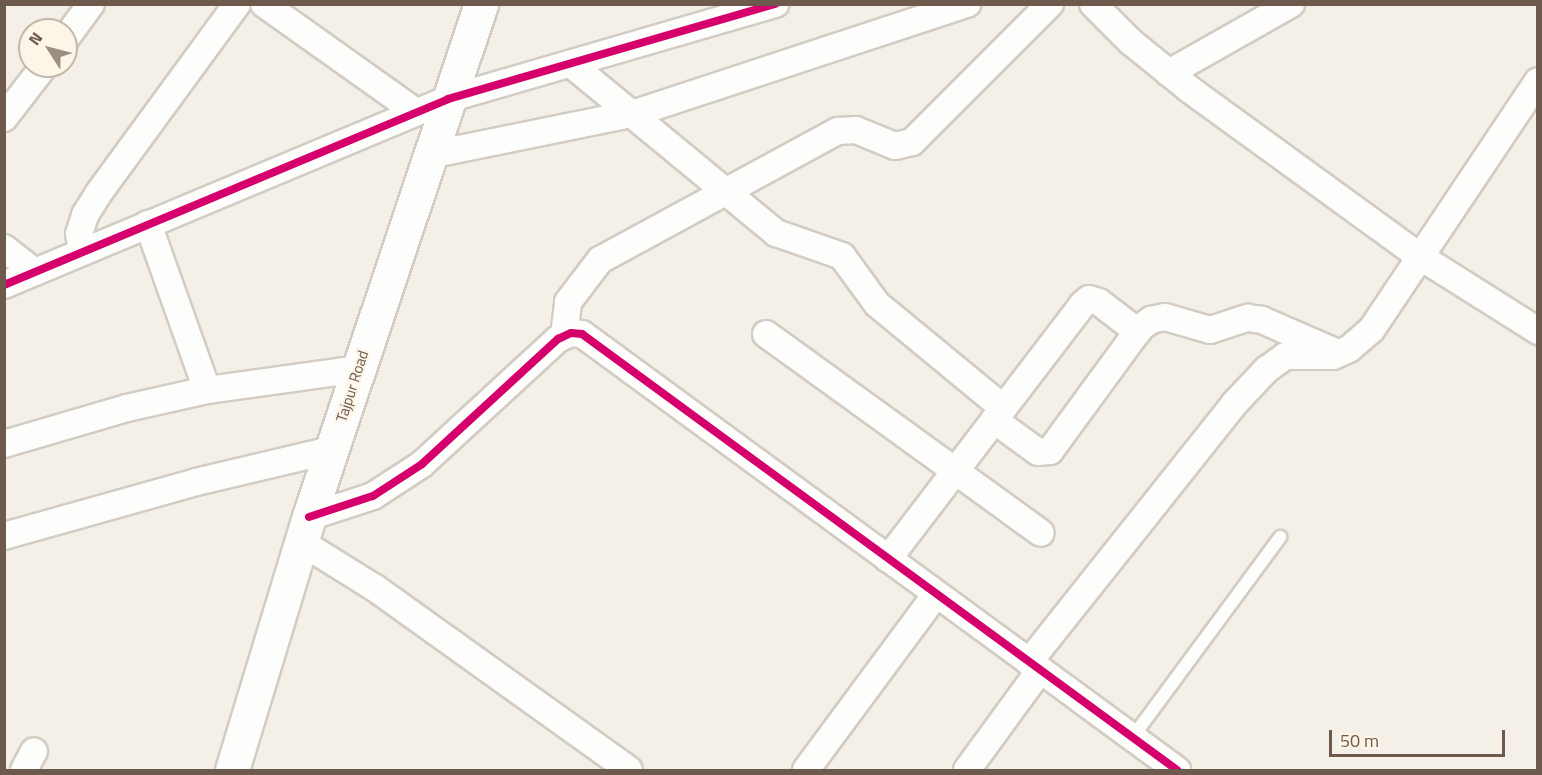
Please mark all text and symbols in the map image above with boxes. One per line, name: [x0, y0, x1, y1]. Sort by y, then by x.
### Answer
north arrow: [18, 18, 78, 78]
text: N: [22, 27, 48, 50]
street label: Tajpur Road: [332, 348, 372, 424]
scale bar: [1332, 718, 1508, 756]
text: 50 m: [1340, 727, 1379, 754]

